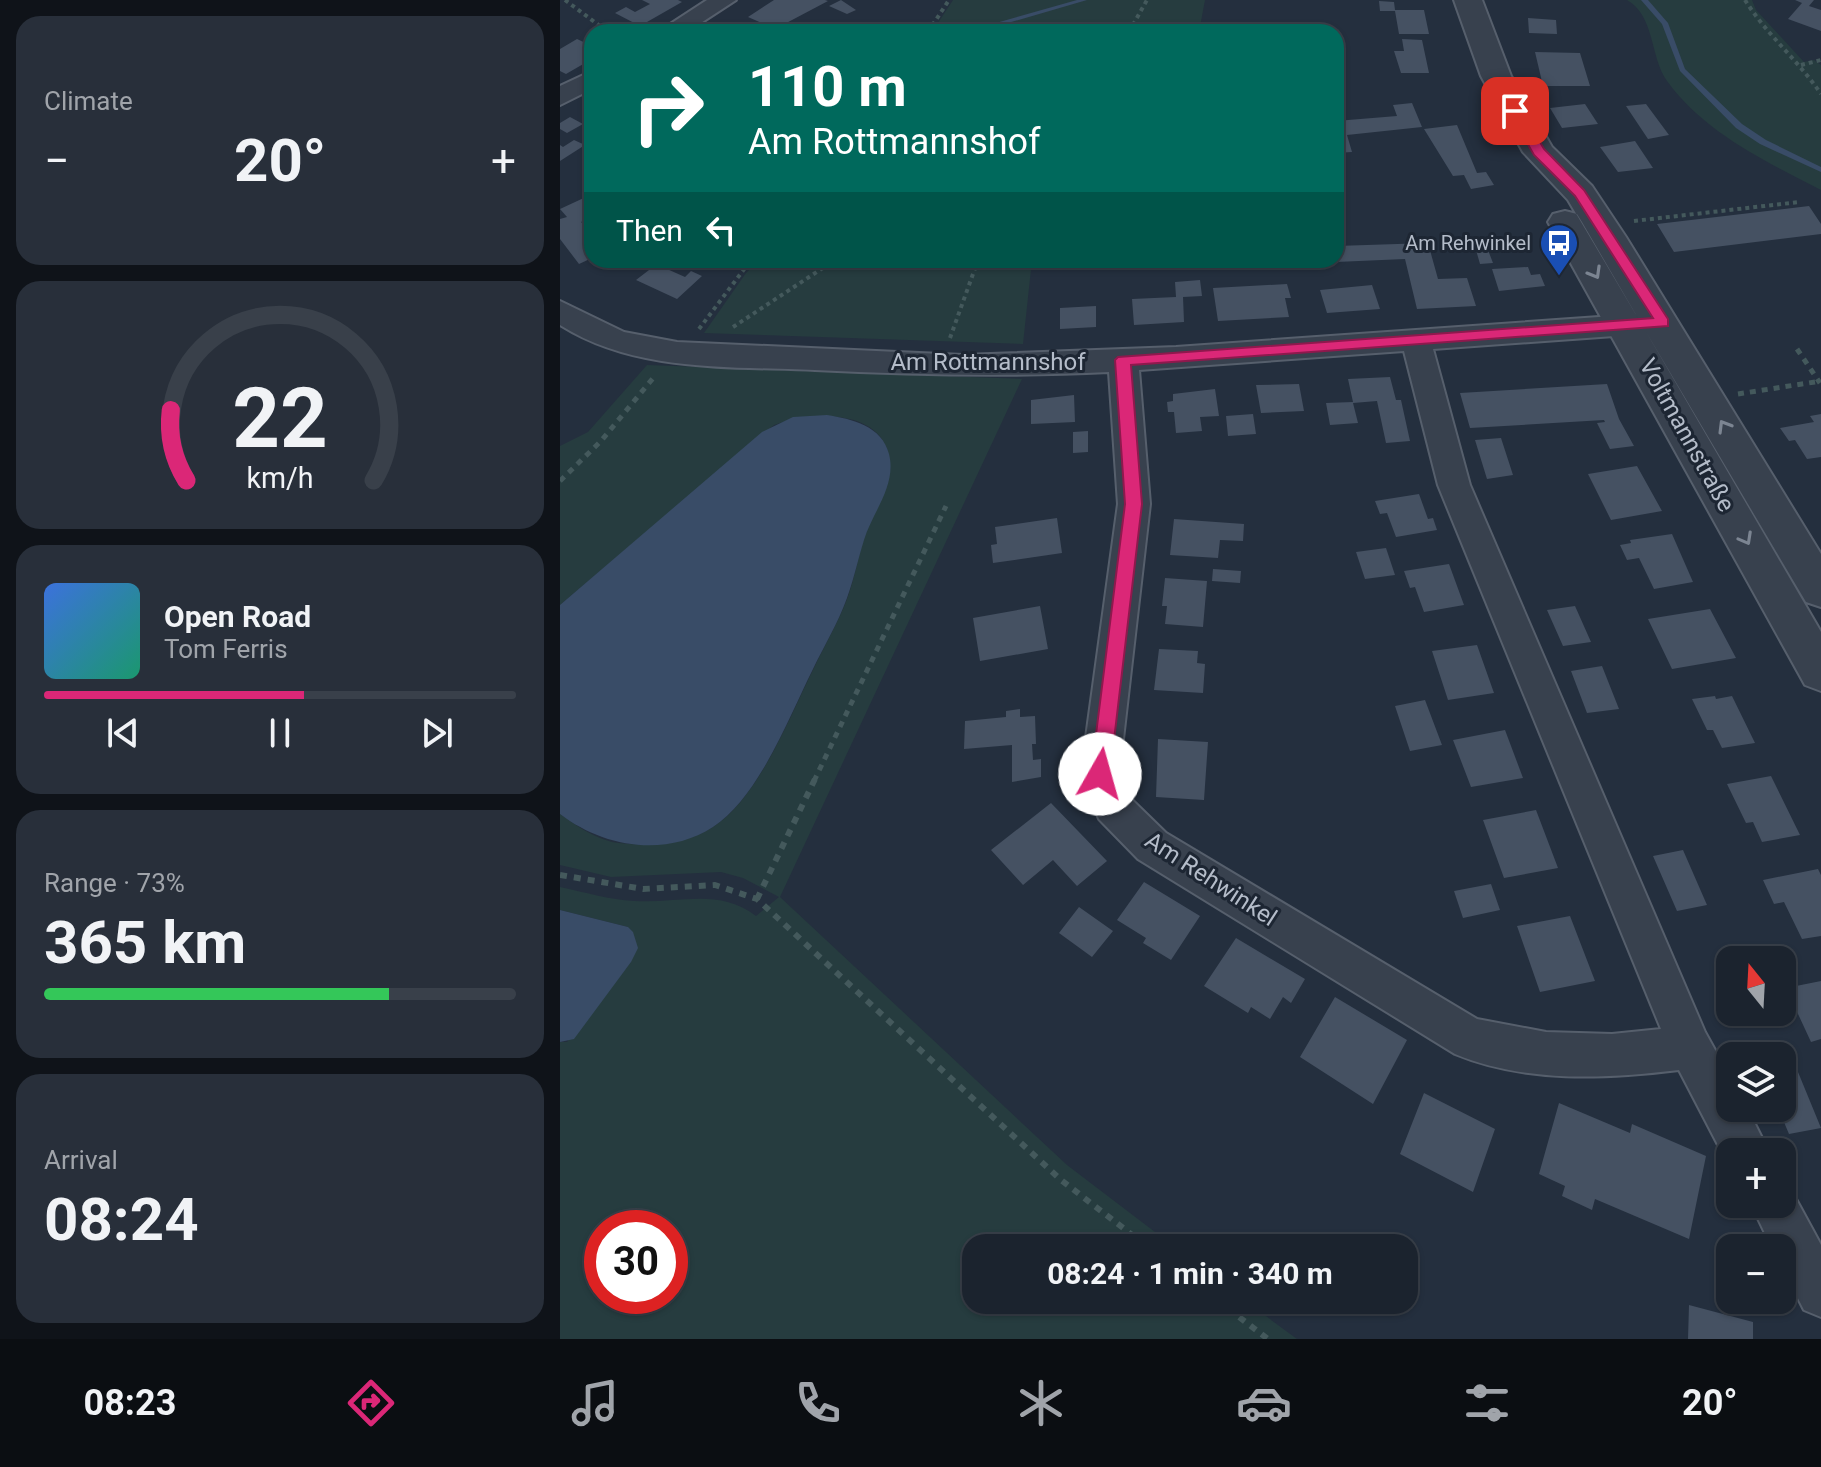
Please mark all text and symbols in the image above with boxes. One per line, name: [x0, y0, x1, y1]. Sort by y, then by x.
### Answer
text: 110 m: [748, 54, 907, 120]
icon: right: [616, 56, 720, 160]
pin: [1481, 77, 1549, 145]
text: Climate: [44, 86, 133, 116]
icon: arrive: [1493, 89, 1537, 133]
text: Am Rottmannshof: [748, 121, 1041, 163]
text: 20°: [234, 125, 326, 196]
text: −: [44, 135, 69, 187]
text: +: [491, 135, 516, 187]
icon: left: [699, 208, 743, 252]
text: Then: [616, 213, 683, 248]
bus stop icon: Am Rehwinkel: [1538, 222, 1580, 277]
place label: Am Rehwinkel: [1405, 231, 1531, 255]
one-way arrow: [1585, 264, 1601, 278]
street label: Am Rottmannshof: [890, 348, 1086, 376]
street label: Voltmannstraße: [1633, 354, 1741, 516]
text: 22: [232, 369, 328, 466]
one-way arrow: [1718, 420, 1734, 435]
text: km/h: [246, 461, 314, 495]
one-way arrow: [1736, 530, 1752, 545]
text: Open Road: [164, 599, 311, 634]
text: Tom Ferris: [164, 634, 288, 664]
icon: previous: [101, 711, 145, 755]
icon: pause: [258, 711, 302, 755]
icon: next: [415, 711, 459, 755]
position arrow: [1058, 732, 1142, 816]
street label: Am Rehwinkel: [1140, 826, 1282, 932]
text: Range · 73%: [44, 868, 185, 898]
text: 365 km: [44, 907, 246, 978]
north arrow: [1716, 946, 1796, 1026]
map controls: [1716, 946, 1796, 1314]
button: layers: [1716, 1042, 1796, 1122]
button: +: [1716, 1138, 1796, 1218]
text: Arrival: [44, 1145, 118, 1175]
text: 08:24: [44, 1184, 199, 1255]
speed limit sign: 30: [584, 1210, 688, 1314]
button: −: [1716, 1234, 1796, 1314]
text: 08:24 · 1 min · 340 m: [1047, 1256, 1333, 1291]
icon: directions: [343, 1375, 399, 1431]
icon: music: [567, 1375, 623, 1431]
icon: phone: [790, 1375, 846, 1431]
icon: climate: [1013, 1375, 1069, 1431]
icon: car: [1236, 1375, 1292, 1431]
icon: filters: [1459, 1375, 1515, 1431]
text: 08:23: [84, 1382, 176, 1424]
text: 20°: [1682, 1382, 1737, 1424]

